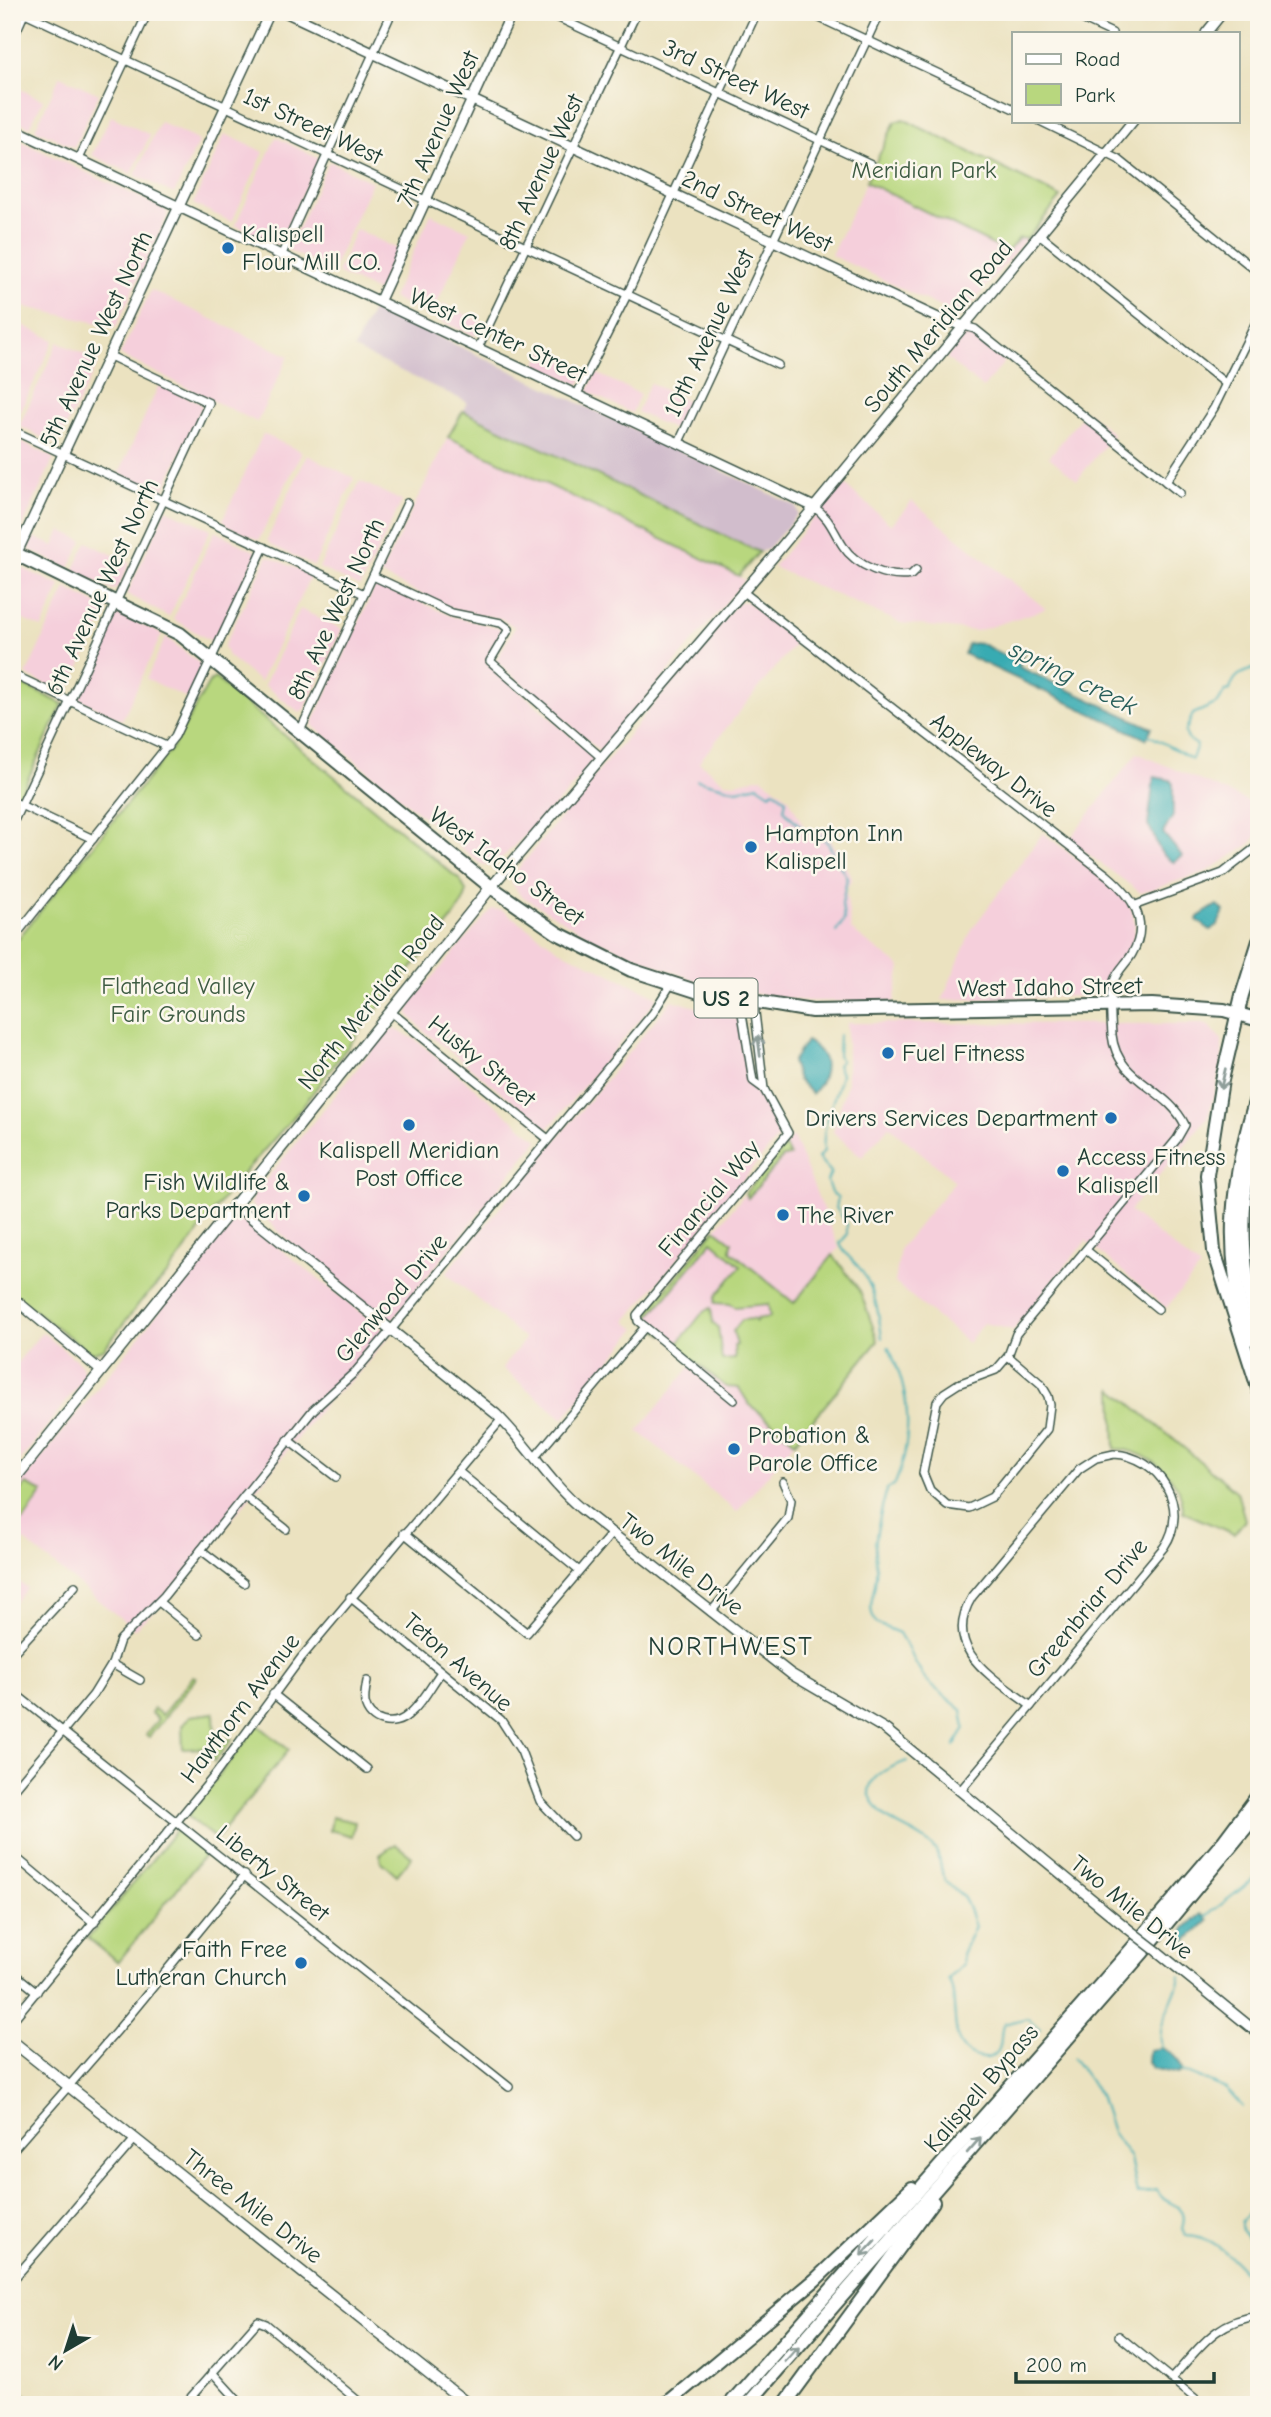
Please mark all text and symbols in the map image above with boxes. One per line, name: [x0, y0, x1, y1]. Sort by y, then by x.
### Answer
legend: [1012, 32, 1240, 122]
street label: 3rd Street West: [659, 33, 814, 126]
street label: 7th Avenue West: [391, 45, 485, 212]
text: Road: [1075, 47, 1120, 71]
street label: 1st Street West: [239, 82, 388, 171]
text: Park: [1075, 83, 1115, 107]
street label: 8th Avenue West: [493, 88, 590, 255]
park label: Meridian Park: [852, 156, 997, 184]
street label: 2nd Street West: [677, 164, 838, 259]
place label: Kalispell Flour Mill CO.: [242, 220, 381, 276]
street label: 5th Avenue West North: [34, 226, 158, 452]
street label: South Meridian Road: [858, 234, 1018, 418]
marker: Kalispell Flour Mill CO.: [220, 240, 236, 256]
street label: 10th Avenue West: [658, 244, 760, 421]
street label: West Center Street: [405, 282, 592, 389]
street label: 6th Avenue West North: [40, 474, 164, 700]
street label: 8th Ave West North: [282, 514, 390, 704]
water label: spring creek: [1003, 634, 1142, 722]
street label: Appleway Drive: [925, 707, 1063, 823]
street label: West Idaho Street: [424, 801, 591, 932]
place label: Hampton Inn Kalispell: [765, 819, 903, 875]
marker: Hampton Inn Kalispell: [743, 839, 759, 855]
street label: North Meridian Road: [292, 909, 450, 1095]
street label: West Idaho Street: [958, 971, 1143, 1003]
park label: Flathead Valley Fair Grounds: [101, 972, 255, 1028]
road number: US 2: [694, 979, 758, 1018]
street label: Husky Street: [423, 1009, 542, 1114]
one-way arrow: [752, 1035, 765, 1058]
place label: Fuel Fitness: [902, 1039, 1025, 1067]
marker: Fuel Fitness: [880, 1045, 896, 1061]
one-way arrow: [1215, 1067, 1229, 1090]
place label: Drivers Services Department: [805, 1104, 1098, 1132]
marker: Drivers Services Department: [1103, 1110, 1119, 1126]
marker: Kalispell Meridian Post Office: [401, 1117, 417, 1133]
street label: Financial Way: [652, 1134, 766, 1262]
place label: Kalispell Meridian Post Office: [319, 1136, 499, 1192]
place label: Access Fitness Kalispell: [1077, 1143, 1226, 1199]
marker: Access Fitness Kalispell: [1055, 1163, 1071, 1179]
place label: Fish Wildlife & Parks Department: [105, 1168, 291, 1224]
marker: Fish Wildlife & Parks Department: [296, 1188, 312, 1204]
place label: The River: [797, 1201, 894, 1229]
marker: The River: [775, 1207, 791, 1223]
street label: Glenwood Drive: [329, 1228, 453, 1368]
place label: Probation & Parole Office: [748, 1421, 878, 1477]
marker: Probation & Parole Office: [726, 1441, 742, 1457]
street label: Two Mile Drive: [614, 1507, 750, 1621]
street label: Greenbriar Drive: [1021, 1533, 1153, 1683]
street label: Teton Avenue: [398, 1607, 518, 1717]
street label: Hawthorn Avenue: [175, 1628, 305, 1788]
district label: NORTHWEST: [648, 1632, 814, 1662]
street label: Liberty Street: [211, 1819, 336, 1928]
street label: Two Mile Drive: [1065, 1849, 1199, 1965]
place label: Faith Free Lutheran Church: [115, 1935, 287, 1991]
marker: Faith Free Lutheran Church: [293, 1955, 309, 1971]
street label: Kalispell Bypass: [918, 2018, 1044, 2158]
one-way arrow: [966, 2137, 982, 2155]
street label: Three Mile Drive: [178, 2143, 328, 2269]
one-way arrow: [860, 2239, 877, 2256]
north arrow: [32, 2316, 102, 2386]
scale bar: [1016, 2340, 1213, 2384]
one-way arrow: [784, 2345, 800, 2363]
text: N: [44, 2350, 68, 2375]
text: 200 m: [1026, 2353, 1087, 2377]

